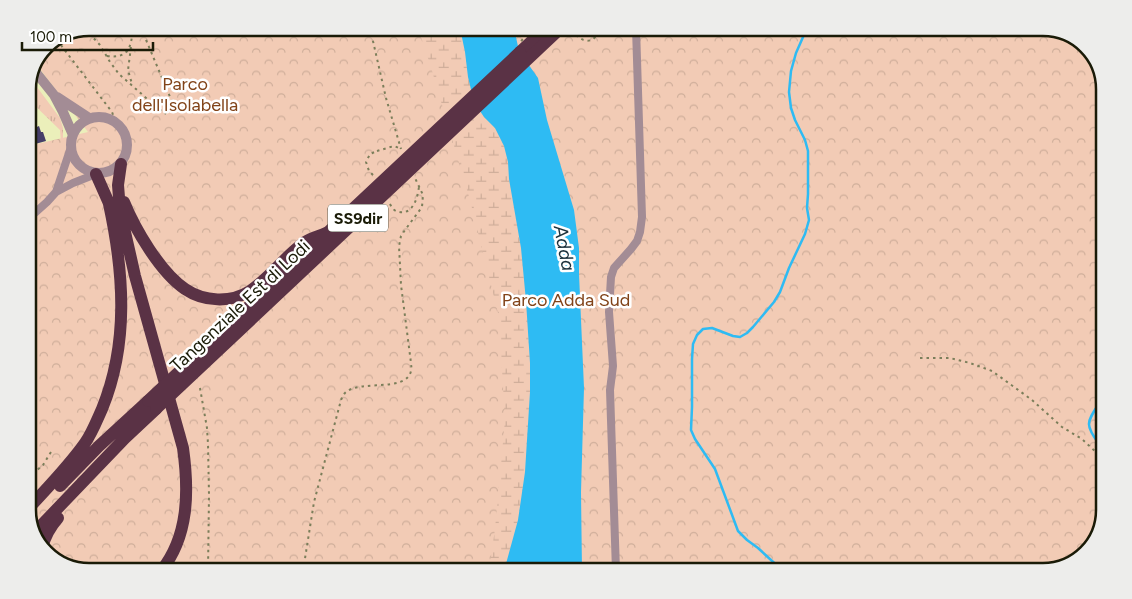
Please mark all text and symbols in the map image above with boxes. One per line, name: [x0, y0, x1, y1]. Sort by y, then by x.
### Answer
scale bar: [22, 20, 154, 52]
text: 100 m: [30, 28, 72, 46]
park label: Parco dell'Isolabella: [132, 73, 238, 116]
road number: SS9dir: [328, 204, 388, 232]
water label: Adda: [549, 222, 580, 273]
street label: Tangenziale Est di Lodi: [166, 236, 314, 376]
park label: Parco Adda Sud: [502, 289, 630, 311]

